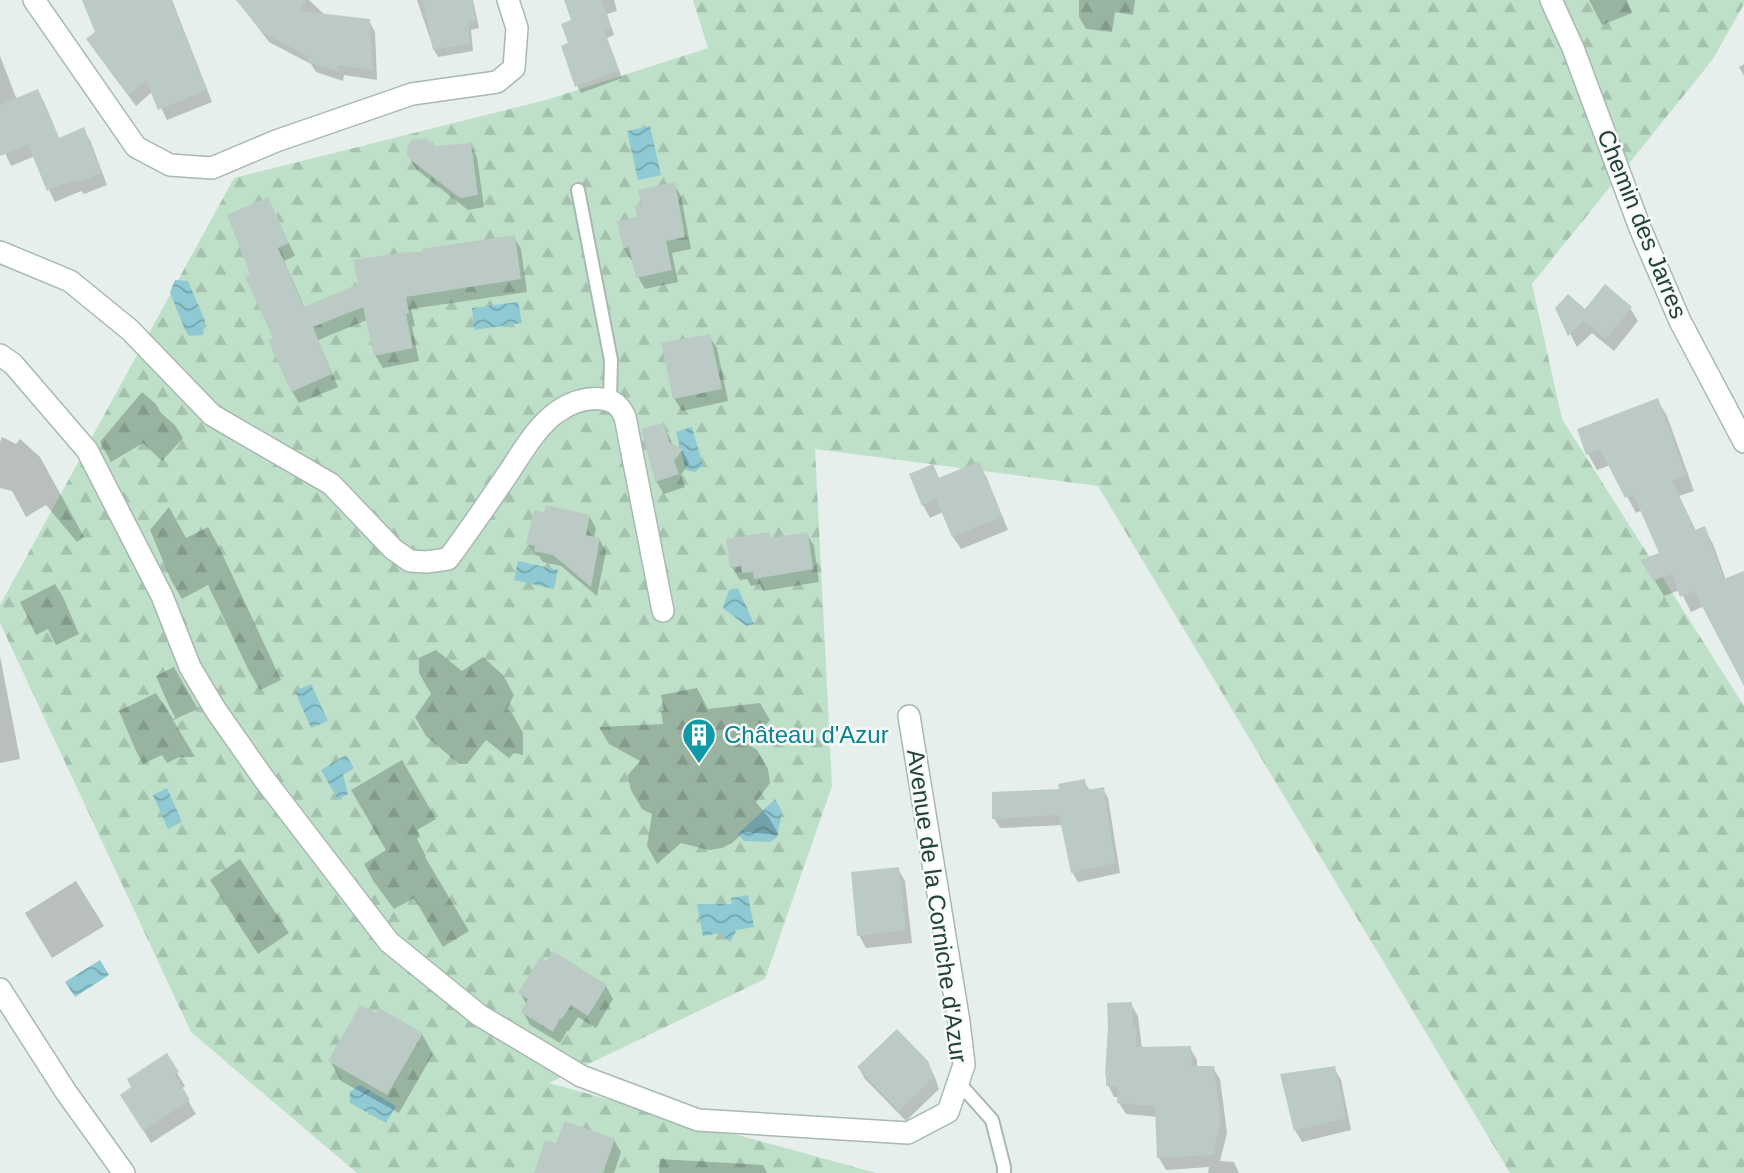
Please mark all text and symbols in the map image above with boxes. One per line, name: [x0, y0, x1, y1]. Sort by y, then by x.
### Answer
street label: Chemin des Jarres: [1592, 125, 1693, 322]
building icon: Château d'Azur: [680, 716, 718, 765]
place label: Château d'Azur: [724, 721, 889, 748]
street label: Avenue de la Corniche d'Azur: [902, 747, 973, 1064]

